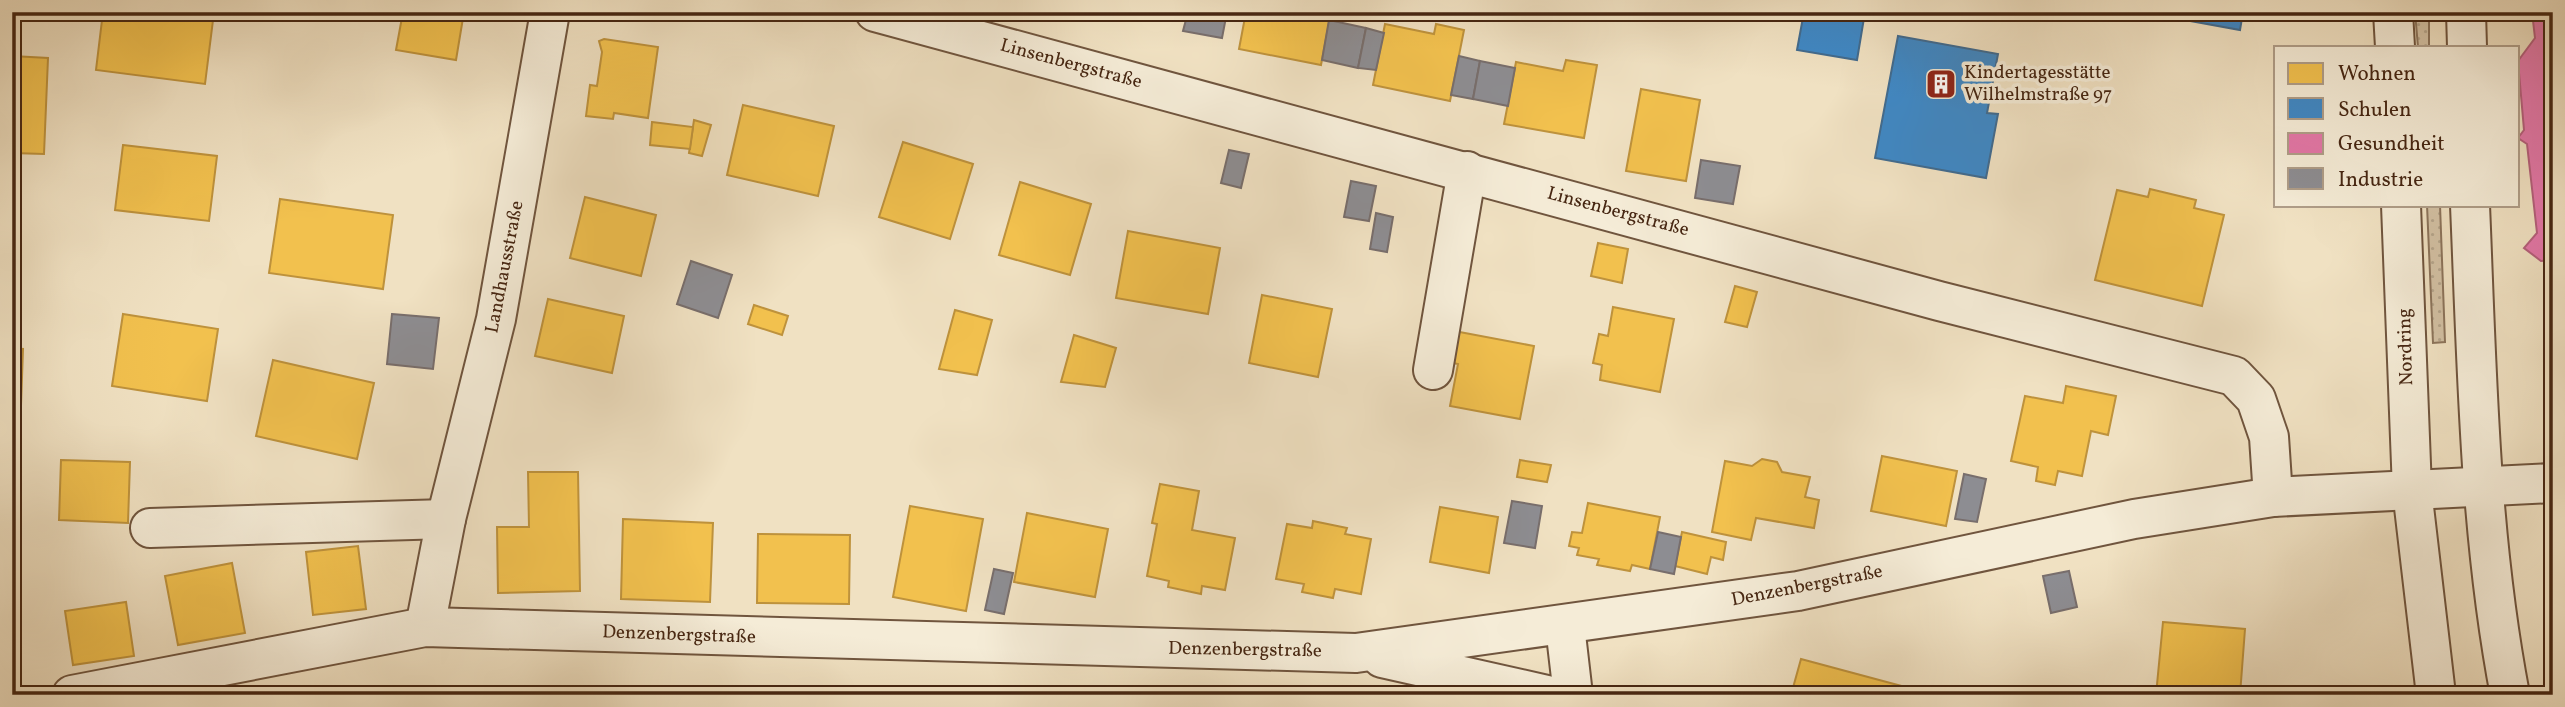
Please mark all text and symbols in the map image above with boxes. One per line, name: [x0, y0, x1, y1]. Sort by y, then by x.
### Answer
street label: Linsenbergstraße: [997, 33, 1145, 95]
legend: [2274, 46, 2520, 206]
place label: Kindertagesstätte Wilhelmstraße 97: [1964, 60, 2112, 108]
text: Wohnen: [2338, 60, 2416, 89]
building icon: Kindertagesstätte Wilhelmstraße 97: [1924, 67, 1958, 101]
text: Schulen: [2338, 96, 2412, 125]
text: Gesundheit: [2338, 130, 2445, 159]
text: Industrie: [2338, 166, 2423, 195]
street label: Linsenbergstraße: [1544, 181, 1692, 243]
street label: Landhausstraße: [479, 199, 531, 335]
street label: Nordring: [2392, 308, 2420, 386]
street label: Denzenbergstraße: [1729, 559, 1885, 613]
street label: Denzenbergstraße: [602, 619, 756, 651]
street label: Denzenbergstraße: [1168, 636, 1322, 664]

